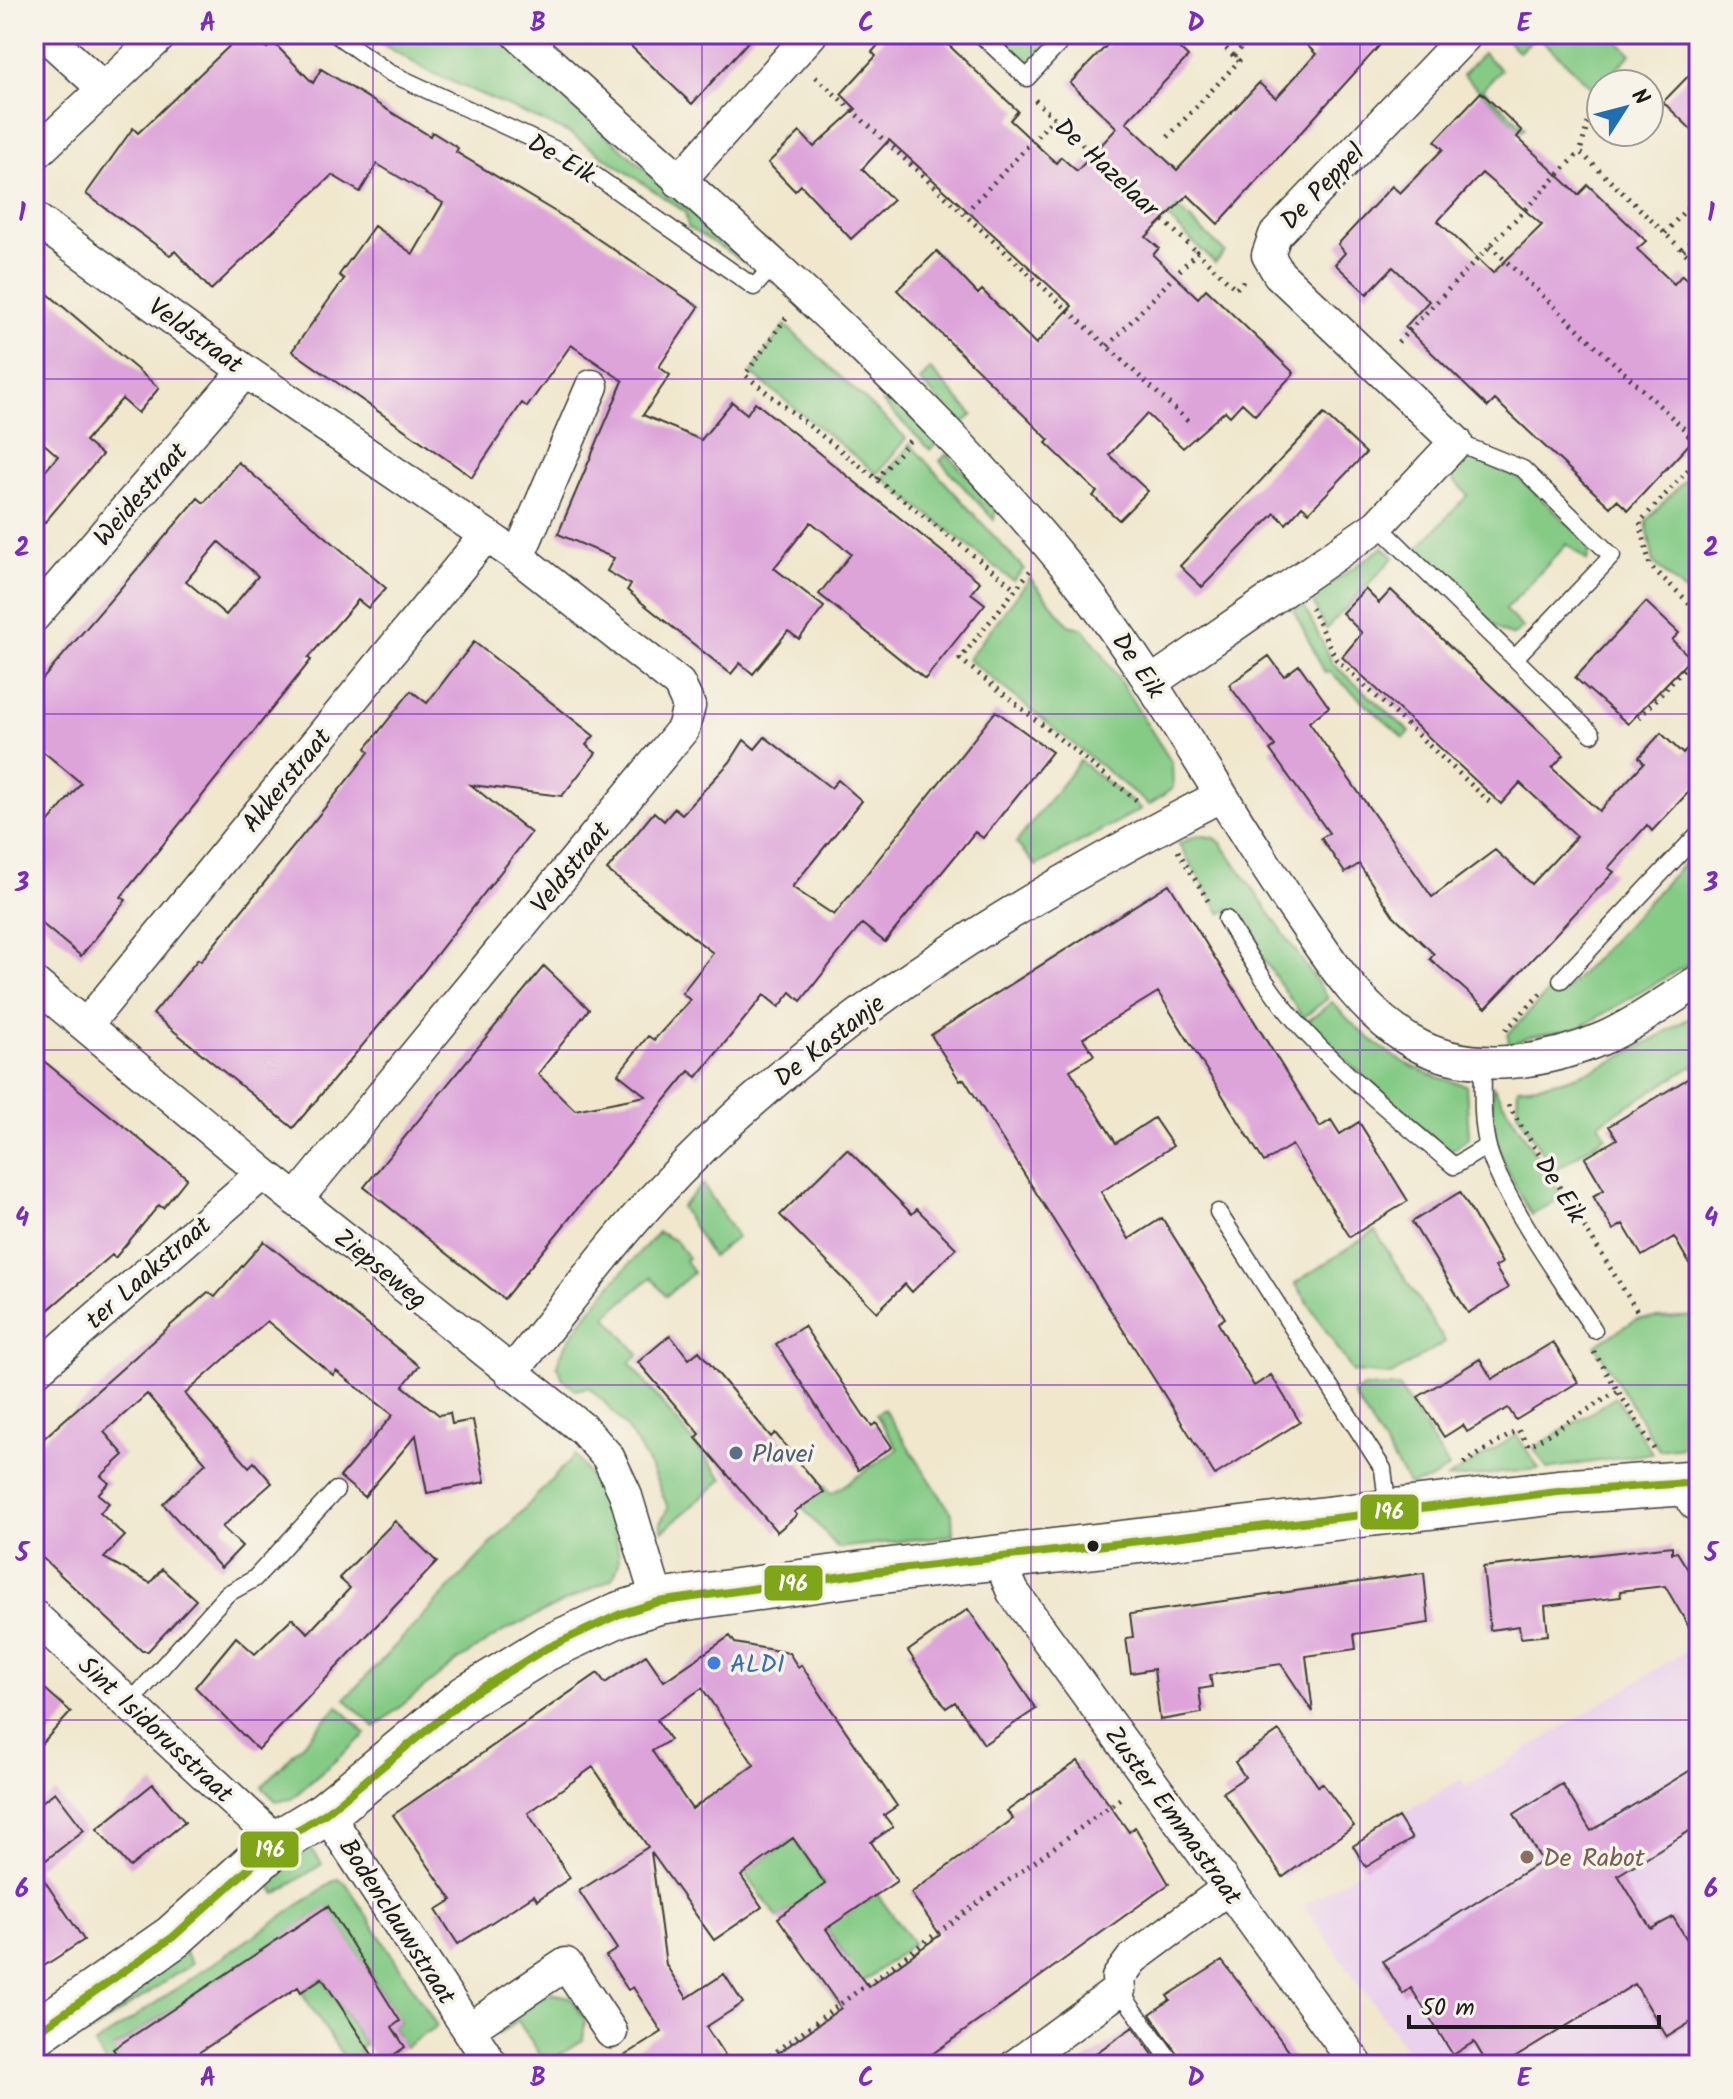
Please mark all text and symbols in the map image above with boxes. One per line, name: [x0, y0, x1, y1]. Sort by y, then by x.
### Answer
text: A: [200, 3, 216, 45]
text: B: [530, 3, 546, 45]
text: C: [858, 3, 874, 45]
text: D: [1187, 3, 1205, 45]
text: E: [1517, 3, 1533, 45]
north arrow: [1585, 68, 1665, 148]
text: N: [1621, 82, 1657, 114]
street label: De Hazelaar: [1043, 108, 1169, 229]
street label: De Eik: [519, 123, 604, 196]
street label: De Peppel: [1271, 134, 1376, 241]
text: 1: [18, 193, 26, 235]
text: 1: [1707, 193, 1715, 235]
street label: Veldstraat: [138, 288, 252, 386]
street label: Weidestraat: [84, 433, 200, 557]
text: 2: [14, 528, 30, 570]
text: 2: [1703, 528, 1719, 570]
street label: De Eik: [1100, 624, 1175, 709]
street label: Akkerstraat: [232, 719, 344, 843]
street label: Veldstraat: [521, 812, 623, 924]
text: 3: [14, 863, 29, 905]
text: 3: [1703, 863, 1718, 905]
street label: De Kastanje: [765, 984, 895, 1099]
street label: De Eik: [1522, 1148, 1597, 1233]
text: 4: [15, 1198, 29, 1240]
text: 4: [1704, 1198, 1718, 1240]
street label: ter Laakstraat: [77, 1206, 223, 1340]
street label: Ziepseweg: [323, 1218, 436, 1321]
place label: Plavei: [752, 1434, 815, 1476]
marker: Plavei: [727, 1444, 745, 1462]
line badge: 196: [1359, 1493, 1420, 1531]
text: 196: [1374, 1496, 1404, 1531]
text: 5: [14, 1533, 30, 1575]
text: 5: [1703, 1533, 1719, 1575]
unlabelled marker: [1085, 1538, 1101, 1554]
line badge: 196: [763, 1564, 824, 1602]
text: 196: [778, 1568, 808, 1603]
place label: ALDI: [730, 1644, 785, 1686]
street label: Sint Isidorusstraat: [67, 1647, 243, 1815]
marker: ALDI: [705, 1654, 723, 1672]
street label: Zuster Emmastraat: [1093, 1717, 1253, 1916]
line badge: 196: [239, 1830, 300, 1869]
street label: Bodenclauwstraat: [327, 1830, 467, 2014]
text: 196: [255, 1834, 285, 1869]
place label: De Rabot: [1543, 1838, 1646, 1880]
marker: De Rabot: [1518, 1848, 1536, 1866]
text: 6: [15, 1869, 29, 1911]
text: 6: [1704, 1869, 1718, 1911]
scale bar: [1409, 1979, 1659, 2029]
text: 50 m: [1421, 1989, 1475, 2028]
text: A: [200, 2058, 216, 2099]
text: B: [530, 2058, 546, 2099]
text: C: [858, 2058, 874, 2099]
text: D: [1187, 2058, 1205, 2099]
text: E: [1517, 2058, 1533, 2099]

